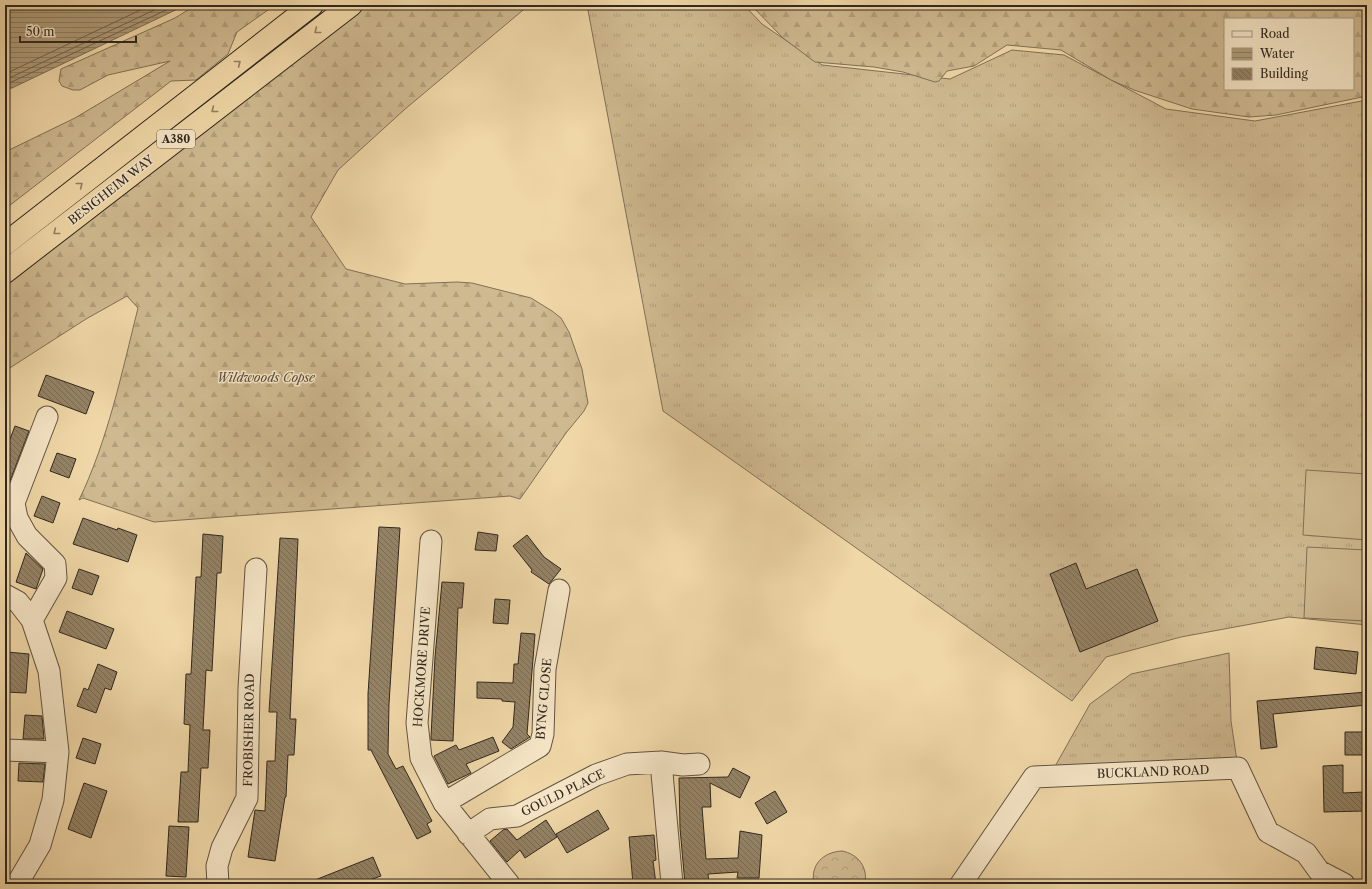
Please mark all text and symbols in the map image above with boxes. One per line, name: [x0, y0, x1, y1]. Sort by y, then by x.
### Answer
scale bar: [20, 18, 136, 44]
legend: [1224, 18, 1354, 90]
text: 50 m: [26, 24, 55, 39]
one-way arrow: [315, 26, 322, 33]
text: Road: [1260, 26, 1290, 41]
text: Water: [1259, 46, 1294, 61]
one-way arrow: [233, 60, 240, 67]
text: Building: [1260, 66, 1308, 81]
one-way arrow: [212, 105, 219, 112]
road number: A380: [157, 130, 195, 148]
street label: BESIGHEIM WAY: [65, 151, 157, 228]
one-way arrow: [76, 183, 83, 190]
one-way arrow: [54, 228, 61, 235]
park label: Wildwoods Copse: [217, 370, 316, 385]
street label: HOCKMORE DRIVE: [410, 606, 433, 728]
street label: BYNG CLOSE: [532, 658, 555, 740]
street label: FROBISHER ROAD: [240, 673, 257, 787]
street label: BUCKLAND ROAD: [1096, 762, 1210, 781]
street label: GOULD PLACE: [518, 766, 607, 819]

